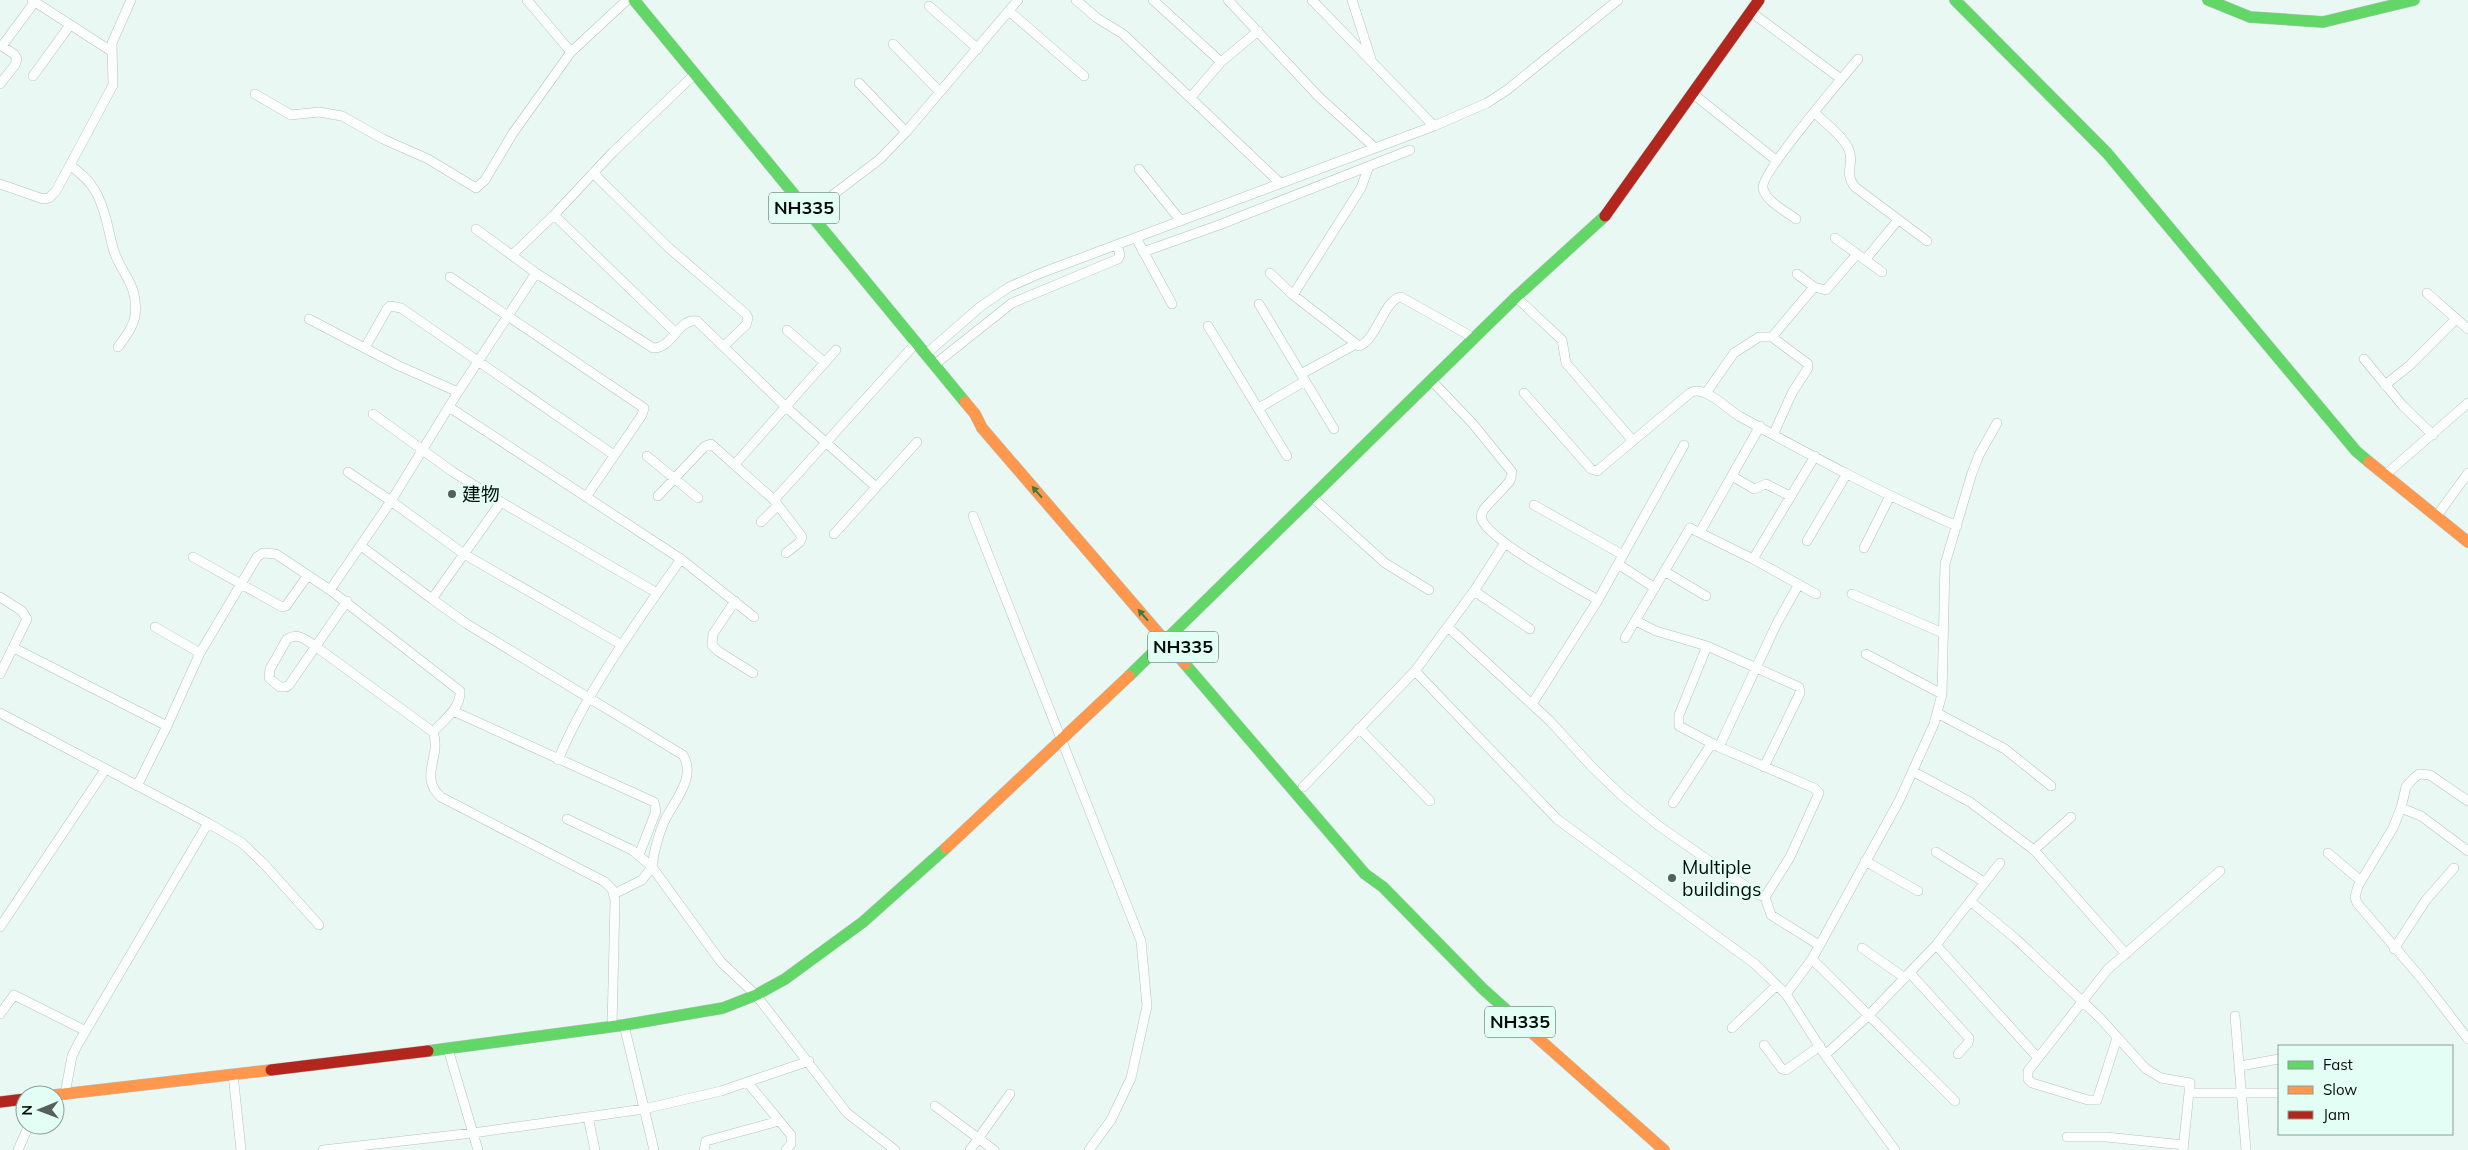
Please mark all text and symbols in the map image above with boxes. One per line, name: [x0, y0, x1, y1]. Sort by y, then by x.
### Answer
road number: NH335: [769, 192, 839, 224]
place label: 建物: [462, 482, 500, 506]
one-way arrow: [1031, 486, 1043, 498]
marker: 建物: [446, 488, 458, 500]
one-way arrow: [1137, 608, 1148, 621]
road number: NH335: [1148, 632, 1218, 662]
place label: Multiple buildings: [1682, 855, 1761, 901]
marker: Multiple buildings: [1666, 872, 1678, 884]
road number: NH335: [1485, 1006, 1555, 1038]
legend: [2278, 1045, 2453, 1135]
text: Fast: [2323, 1055, 2353, 1074]
text: Slow: [2323, 1080, 2357, 1099]
north arrow: [15, 1085, 65, 1135]
text: N: [18, 1105, 36, 1116]
text: Jam: [2323, 1105, 2350, 1124]

